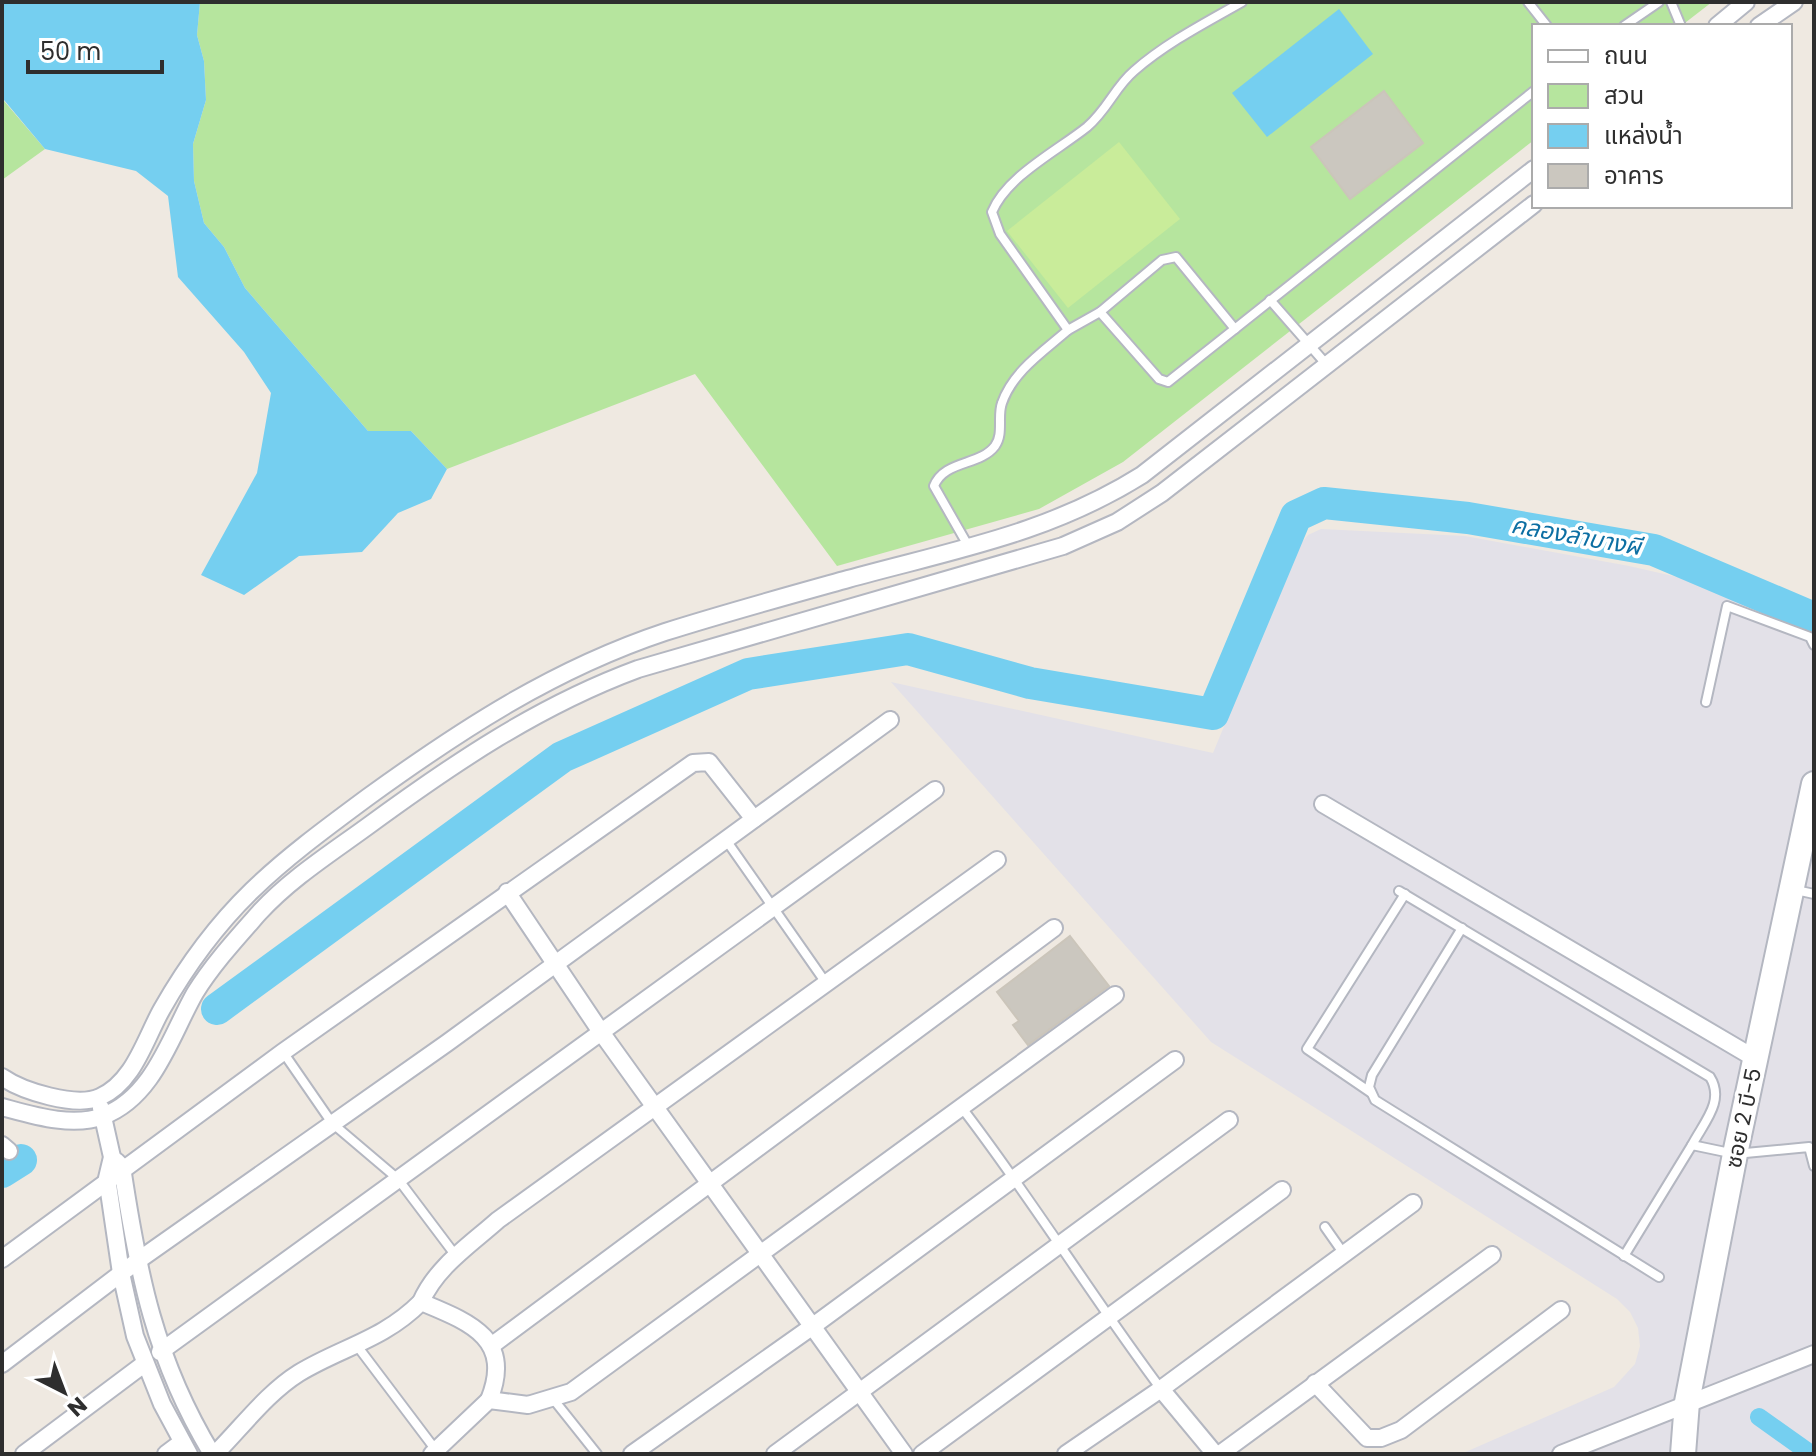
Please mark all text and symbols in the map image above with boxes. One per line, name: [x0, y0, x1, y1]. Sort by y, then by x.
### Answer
scale bar: [28, 24, 162, 74]
legend: [1532, 24, 1792, 208]
text: 50 m: [40, 35, 101, 68]
text: ถนน: [1604, 39, 1648, 72]
text: สวน: [1604, 79, 1644, 112]
text: แหล่งน้ำ: [1604, 119, 1683, 152]
text: อาคาร: [1604, 159, 1664, 192]
water label: คลองลำบางผี: [1509, 508, 1647, 564]
street label: ซอย 2 บี-5: [1718, 1065, 1769, 1171]
north arrow: [24, 1352, 104, 1432]
text: N: [61, 1389, 94, 1424]

